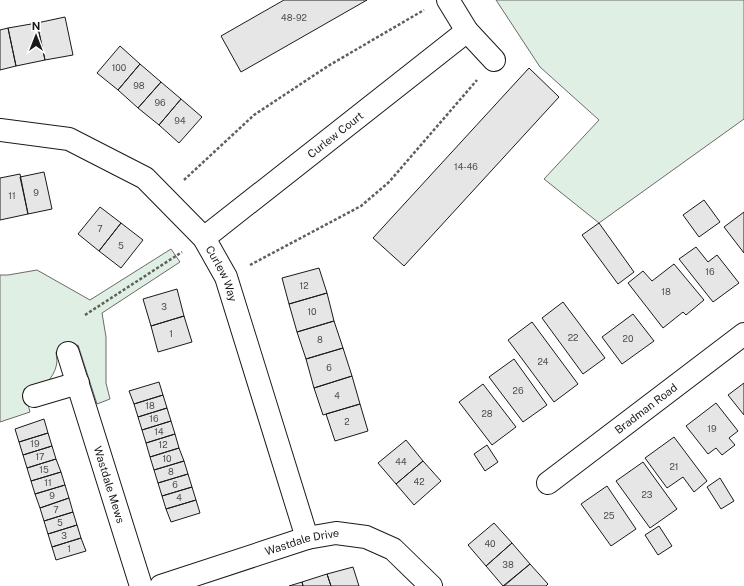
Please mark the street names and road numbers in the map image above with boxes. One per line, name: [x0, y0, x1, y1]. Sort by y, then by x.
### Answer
street label: Curlew Court: [305, 109, 365, 160]
street label: Curlew Way: [204, 243, 239, 303]
street label: Bradman Road: [612, 381, 679, 436]
street label: Wastdale Mews: [92, 445, 127, 525]
street label: Wastdale Drive: [263, 527, 340, 557]

